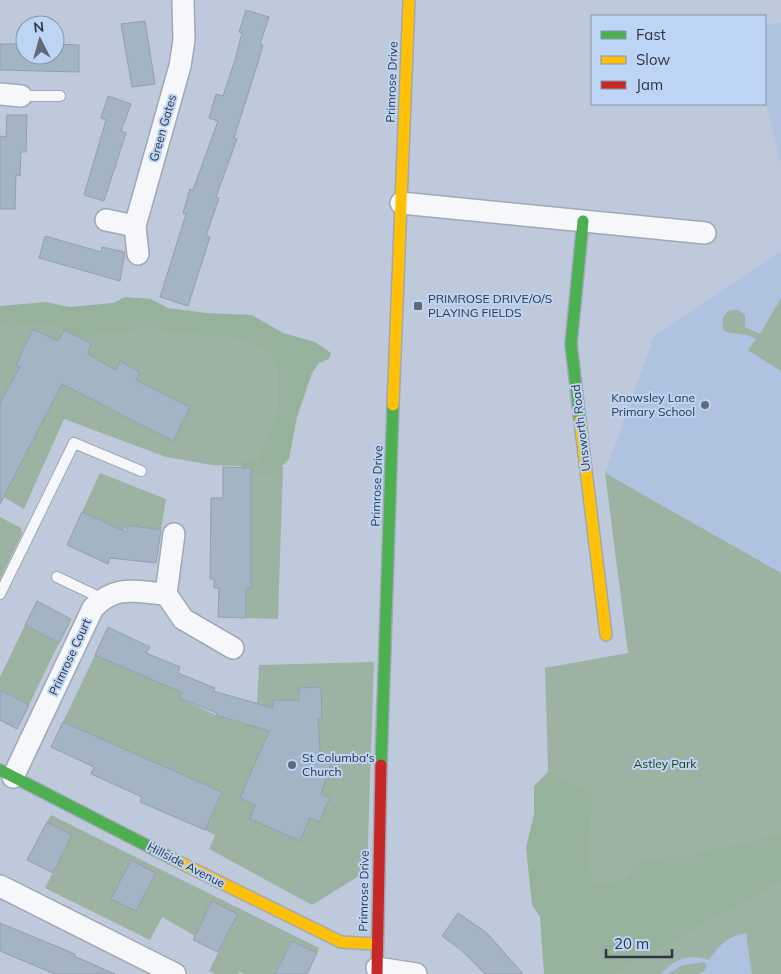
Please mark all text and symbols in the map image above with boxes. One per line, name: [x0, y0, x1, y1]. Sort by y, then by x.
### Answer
north arrow: [15, 15, 65, 65]
legend: [591, 15, 766, 105]
text: N: [32, 18, 45, 37]
text: Fast: [636, 25, 666, 44]
street label: Primrose Drive: [383, 41, 400, 123]
text: Slow: [636, 50, 670, 69]
text: Jam: [636, 75, 663, 94]
street label: Green Gates: [146, 93, 179, 163]
place label: PRIMROSE DRIVE/O/S PLAYING FIELDS: [428, 291, 552, 320]
marker: PRIMROSE DRIVE/O/S PLAYING FIELDS: [412, 300, 424, 312]
street label: Unsworth Road: [568, 384, 593, 472]
place label: Knowsley Lane Primary School: [611, 390, 695, 419]
marker: Knowsley Lane Primary School: [699, 399, 711, 411]
street label: Primrose Drive: [368, 445, 385, 527]
street label: Primrose Court: [45, 616, 94, 697]
place label: St Columba's Church: [302, 750, 375, 779]
park label: Astley Park: [634, 756, 697, 771]
marker: St Columba's Church: [286, 759, 298, 771]
street label: Hillside Avenue: [145, 839, 228, 891]
street label: Primrose Drive: [355, 850, 372, 932]
scale bar: [606, 926, 672, 958]
text: 20 m: [614, 934, 649, 953]

